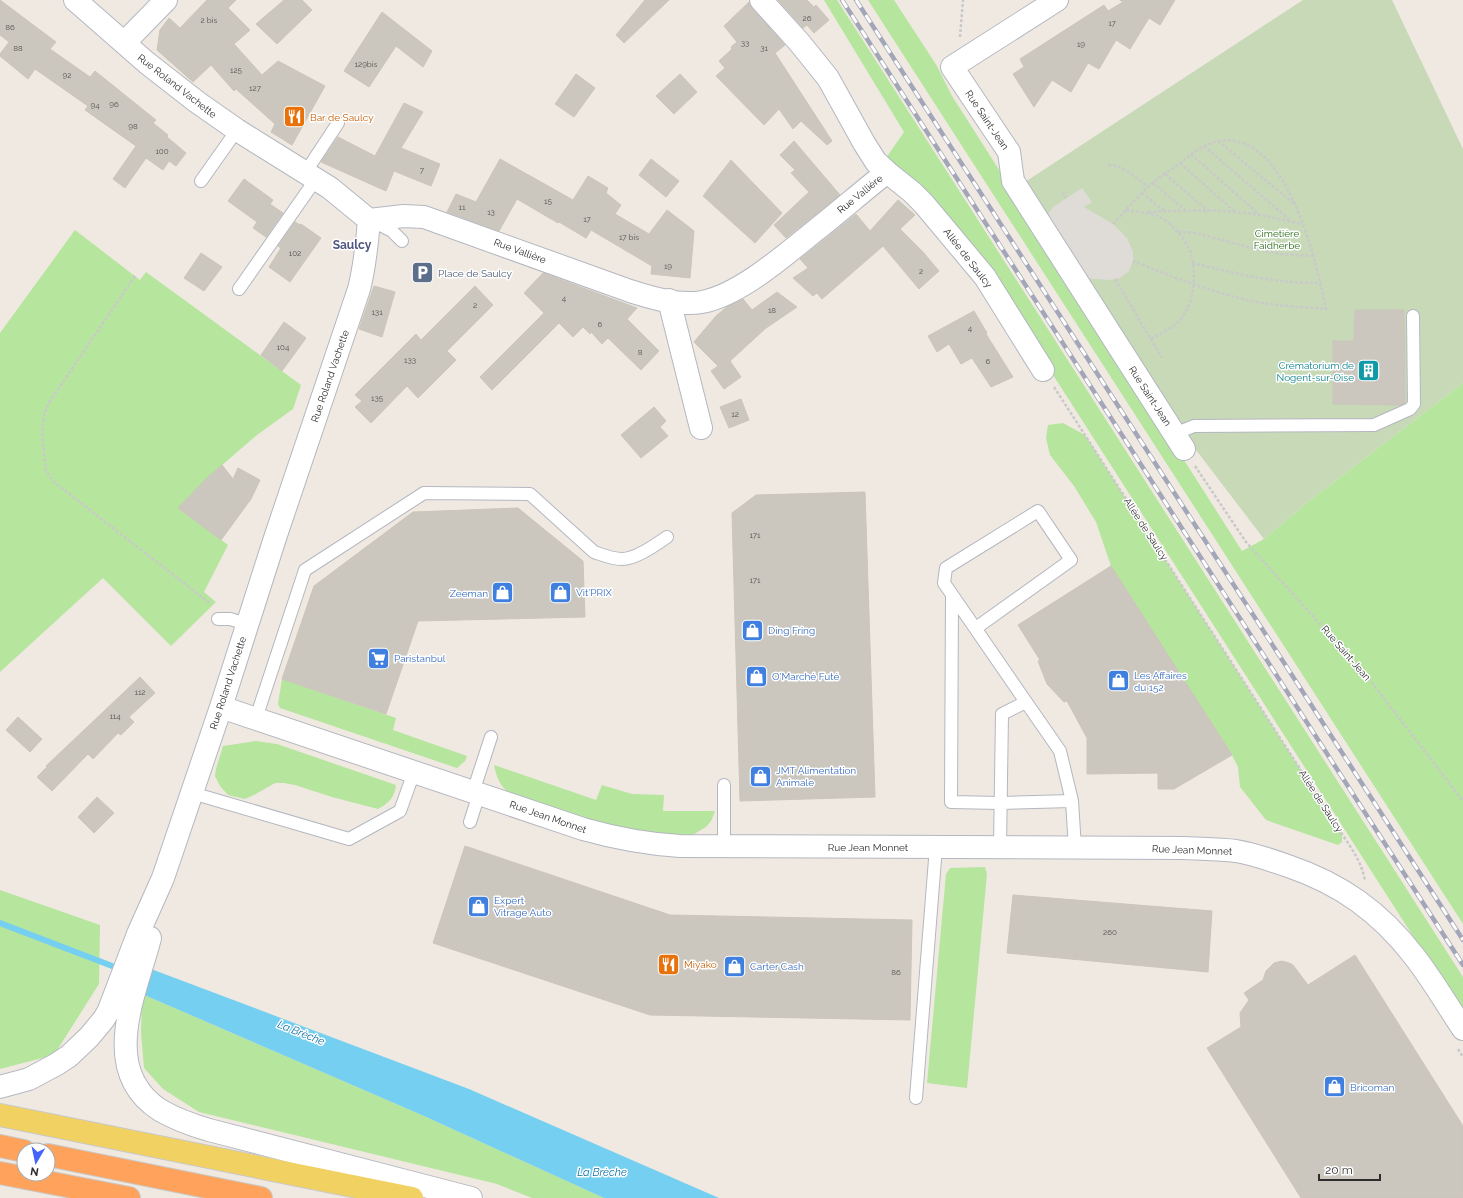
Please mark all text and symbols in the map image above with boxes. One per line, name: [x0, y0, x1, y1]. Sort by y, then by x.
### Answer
house number: 26: [803, 13, 812, 23]
house number: 2 bis: [201, 15, 218, 25]
house number: 17: [1108, 18, 1117, 28]
house number: 86: [5, 22, 15, 32]
house number: 33: [741, 38, 749, 48]
house number: 19: [1077, 39, 1085, 49]
house number: 88: [13, 43, 23, 53]
house number: 31: [760, 43, 768, 53]
street label: Rue Roland Vachette: [135, 52, 219, 120]
house number: 129bis: [355, 59, 378, 69]
house number: 125: [230, 65, 243, 75]
house number: 92: [63, 70, 71, 80]
house number: 127: [249, 83, 262, 93]
street label: Rue Saint-Jean: [963, 88, 1011, 152]
house number: 96: [109, 99, 119, 109]
house number: 94: [90, 100, 100, 110]
restaurant icon: Bar de Saulcy: [281, 104, 307, 130]
place label: Bar de Saulcy: [310, 112, 374, 123]
house number: 98: [128, 121, 138, 131]
house number: 100: [155, 146, 169, 156]
house number: 7: [420, 165, 425, 175]
street label: Rue Vallière: [835, 172, 885, 216]
house number: 15: [544, 196, 553, 206]
house number: 11: [459, 202, 466, 212]
house number: 13: [487, 207, 495, 217]
house number: 17: [583, 214, 592, 224]
street label: Allée de Saulcy: [941, 226, 995, 290]
park label: Cimetière Faidherbe: [1254, 228, 1300, 251]
house number: 17 bis: [619, 232, 639, 242]
street label: Rue Vallière: [492, 236, 548, 266]
district label: Saulcy: [333, 238, 372, 252]
house number: 102: [289, 248, 301, 258]
parking icon: Place de Saulcy: [409, 260, 435, 286]
house number: 19: [664, 261, 672, 271]
house number: 2: [919, 266, 923, 276]
place label: Place de Saulcy: [438, 268, 512, 279]
house number: 4: [562, 293, 567, 303]
house number: 2: [473, 300, 477, 310]
house number: 18: [768, 305, 776, 315]
house number: 131: [371, 307, 383, 317]
house number: 6: [598, 319, 603, 329]
house number: 4: [968, 323, 973, 333]
street label: Rue Roland Vachette: [309, 328, 351, 424]
house number: 104: [277, 342, 290, 352]
house number: 8: [638, 347, 643, 357]
house number: 133: [404, 355, 416, 365]
house number: 6: [986, 356, 991, 366]
building icon: Crématorium de Nogent-sur-Oise: [1356, 358, 1382, 384]
place label: Crématorium de Nogent-sur-Oise: [1277, 360, 1354, 383]
street label: Rue Saint-Jean: [1127, 364, 1174, 428]
house number: 135: [371, 393, 384, 403]
house number: 12: [731, 409, 739, 419]
street label: Allée de Saulcy: [1122, 496, 1171, 563]
house number: 171: [749, 530, 761, 540]
house number: 171: [749, 575, 761, 585]
shop icon: Vit'PRIX: [548, 579, 574, 605]
shop icon: Zeeman: [490, 580, 516, 606]
place label: Vit'PRIX: [576, 587, 613, 598]
place label: Zeeman: [450, 588, 488, 599]
shop icon: Ding Fring: [740, 617, 766, 643]
street label: Rue Saint-Jean: [1319, 623, 1373, 683]
place label: Ding Fring: [768, 625, 815, 636]
street label: Rue Roland Vachette: [208, 635, 248, 731]
supermarket icon: Paristanbul: [365, 645, 391, 671]
place label: Paristanbul: [394, 653, 446, 664]
shop icon: O'Marché Futé: [743, 663, 769, 689]
shop icon: Les Affaires du 152: [1105, 668, 1131, 694]
place label: Les Affaires du 152: [1134, 670, 1187, 693]
place label: O'Marché Futé: [772, 671, 840, 682]
house number: 112: [134, 687, 146, 697]
house number: 114: [109, 711, 121, 721]
shop icon: JMT Alimentation Animale: [747, 763, 773, 789]
place label: JMT Alimentation Animale: [776, 765, 856, 788]
street label: Allée de Saulcy: [1297, 768, 1346, 835]
street label: Rue Jean Monnet: [508, 799, 588, 836]
street label: Rue Jean Monnet: [828, 842, 909, 853]
street label: Rue Jean Monnet: [1152, 843, 1233, 857]
shop icon: Expert Vitrage Auto: [465, 893, 491, 919]
place label: Expert Vitrage Auto: [494, 895, 551, 918]
house number: 260: [1103, 927, 1117, 937]
restaurant icon: Miyako: [656, 951, 682, 977]
shop icon: Carter Cash: [721, 953, 747, 979]
place label: Miyako: [684, 959, 717, 970]
place label: Carter Cash: [750, 961, 804, 972]
house number: 86: [891, 967, 901, 977]
water label: La Brèche: [276, 1018, 327, 1048]
shop icon: Bricoman: [1322, 1074, 1348, 1100]
place label: Bricoman: [1350, 1082, 1394, 1093]
north arrow: [16, 1142, 56, 1182]
scale bar: [1319, 1156, 1380, 1182]
text: 20 m: [1325, 1163, 1353, 1177]
text: N: [29, 1164, 40, 1178]
water label: La Brèche: [577, 1166, 627, 1179]

